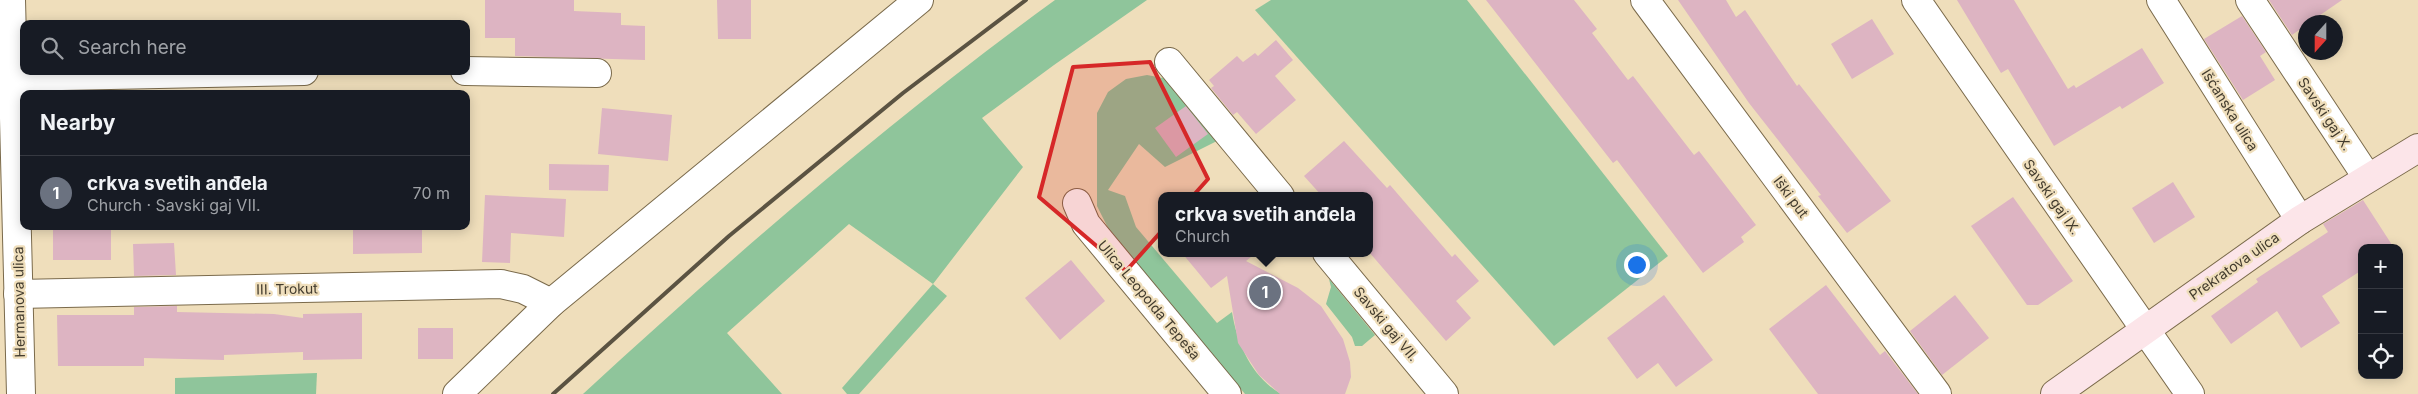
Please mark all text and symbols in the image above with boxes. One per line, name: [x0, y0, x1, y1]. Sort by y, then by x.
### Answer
north arrow: [2298, 15, 2343, 60]
search box: [20, 20, 470, 75]
icon: search: [38, 34, 66, 62]
text: Search here: [78, 36, 187, 59]
street label: Išćanska ulica: [2198, 66, 2262, 154]
street label: Savski gaj X.: [2295, 74, 2356, 153]
text: Nearby: [40, 110, 115, 135]
street label: Savski gaj IX.: [2020, 156, 2085, 238]
text: crkva svetih anđela: [87, 172, 268, 195]
street label: Iški put: [1770, 173, 1813, 221]
text: 1: [53, 183, 59, 203]
text: 70 m: [413, 183, 450, 203]
popup: [1158, 192, 1373, 257]
text: Church · Savski gaj VII.: [87, 195, 261, 215]
text: crkva svetih anđela: [1175, 203, 1356, 226]
text: Church: [1175, 226, 1230, 246]
street label: Prekratova ulica: [2185, 228, 2282, 303]
street label: Ulica Leopolda Tepeša: [1095, 237, 1204, 363]
map controls: [2358, 244, 2403, 379]
button: +: [2358, 244, 2403, 289]
street label: Hermanova ulica: [9, 246, 28, 358]
your location: [1624, 252, 1650, 278]
pin: 1: [1249, 273, 1281, 311]
street label: III. Trokut: [256, 279, 318, 298]
street label: Savski gaj VII.: [1350, 283, 1422, 364]
button: −: [2358, 289, 2403, 334]
button: locate: [2358, 334, 2403, 379]

